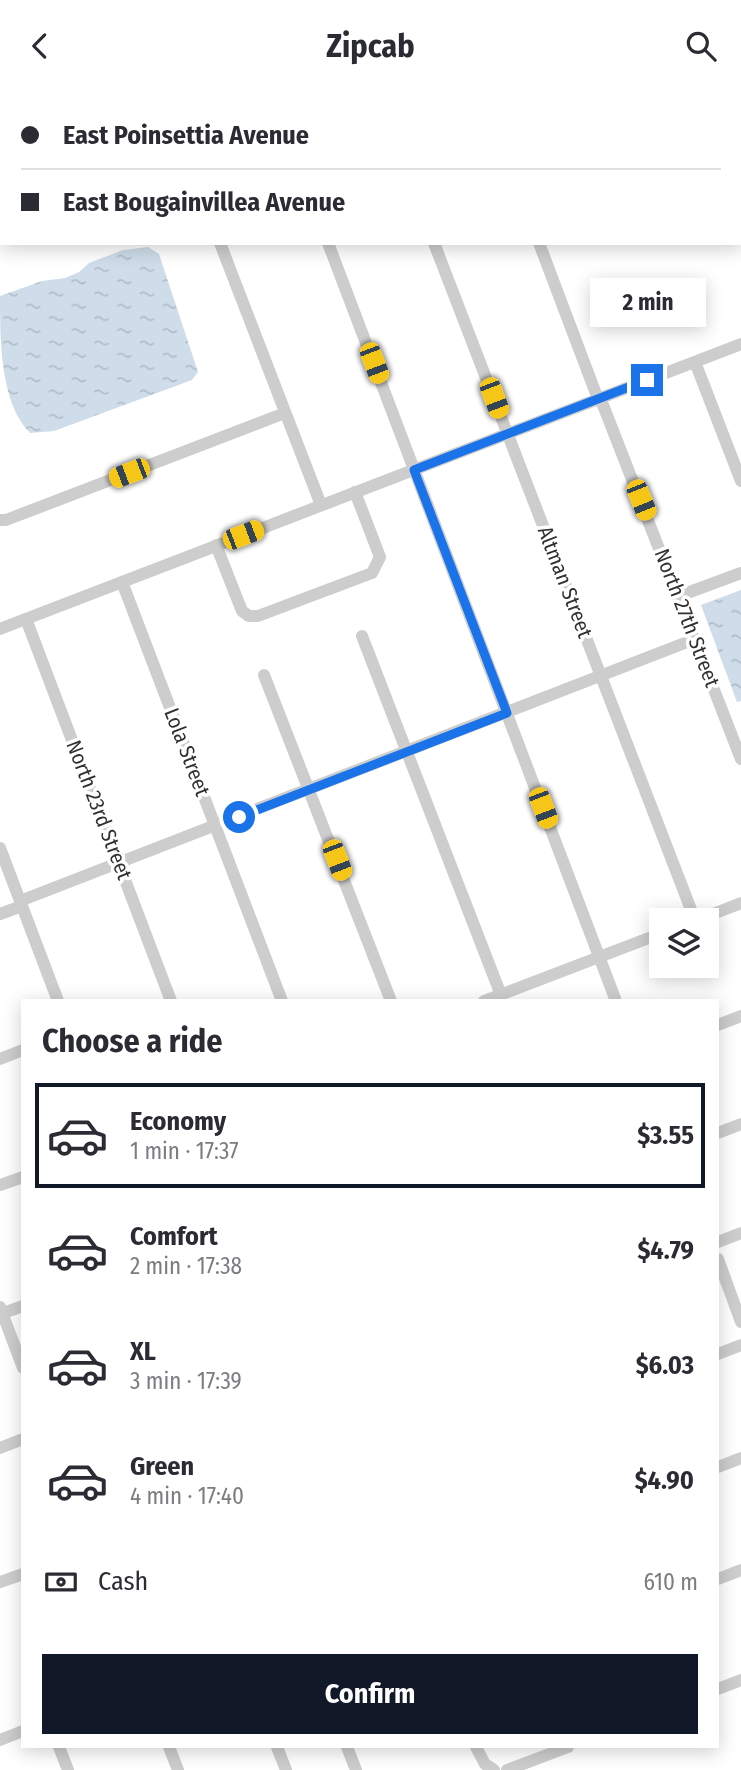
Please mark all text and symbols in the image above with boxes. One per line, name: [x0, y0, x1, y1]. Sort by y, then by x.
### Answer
icon: back: [21, 27, 59, 65]
text: Zipcab: [326, 27, 415, 65]
icon: search: [682, 27, 720, 65]
text: East Poinsettia Avenue: [63, 120, 309, 151]
text: East Bougainvillea Avenue: [63, 187, 345, 218]
callout: 2 min: [589, 279, 705, 327]
text: 2 min: [623, 288, 674, 316]
car: [357, 340, 392, 386]
route end: [631, 364, 663, 396]
car: [477, 375, 512, 421]
car: [106, 456, 153, 490]
car: [624, 477, 659, 523]
car: [220, 518, 267, 552]
street label: Altman Street: [532, 522, 598, 642]
street label: North 27th Street: [649, 545, 725, 691]
street label: Lola Street: [158, 704, 216, 800]
street label: North 23rd Street: [60, 737, 138, 884]
car: [526, 785, 561, 831]
route start: [223, 801, 255, 833]
car: [320, 837, 355, 883]
map controls: [649, 908, 719, 978]
button: layers: [649, 908, 719, 978]
text: Choose a ride: [42, 1022, 223, 1060]
icon: car: [46, 1104, 109, 1167]
text: Economy: [130, 1106, 226, 1137]
text: $3.55: [637, 1120, 694, 1151]
text: 1 min · 17:37: [130, 1137, 239, 1165]
icon: car: [46, 1219, 109, 1282]
text: Comfort: [130, 1221, 218, 1252]
text: $4.79: [637, 1235, 694, 1266]
text: 2 min · 17:38: [130, 1252, 242, 1280]
icon: car: [46, 1334, 109, 1397]
text: XL: [130, 1336, 156, 1367]
text: $6.03: [636, 1350, 694, 1381]
text: 3 min · 17:39: [130, 1367, 242, 1395]
icon: car: [46, 1449, 109, 1512]
text: Green: [130, 1451, 194, 1482]
text: $4.90: [635, 1465, 694, 1496]
text: 4 min · 17:40: [130, 1482, 244, 1510]
icon: cash: [42, 1563, 80, 1601]
text: Cash: [98, 1566, 148, 1597]
text: 610 m: [644, 1568, 698, 1596]
button: Confirm: [42, 1654, 698, 1734]

